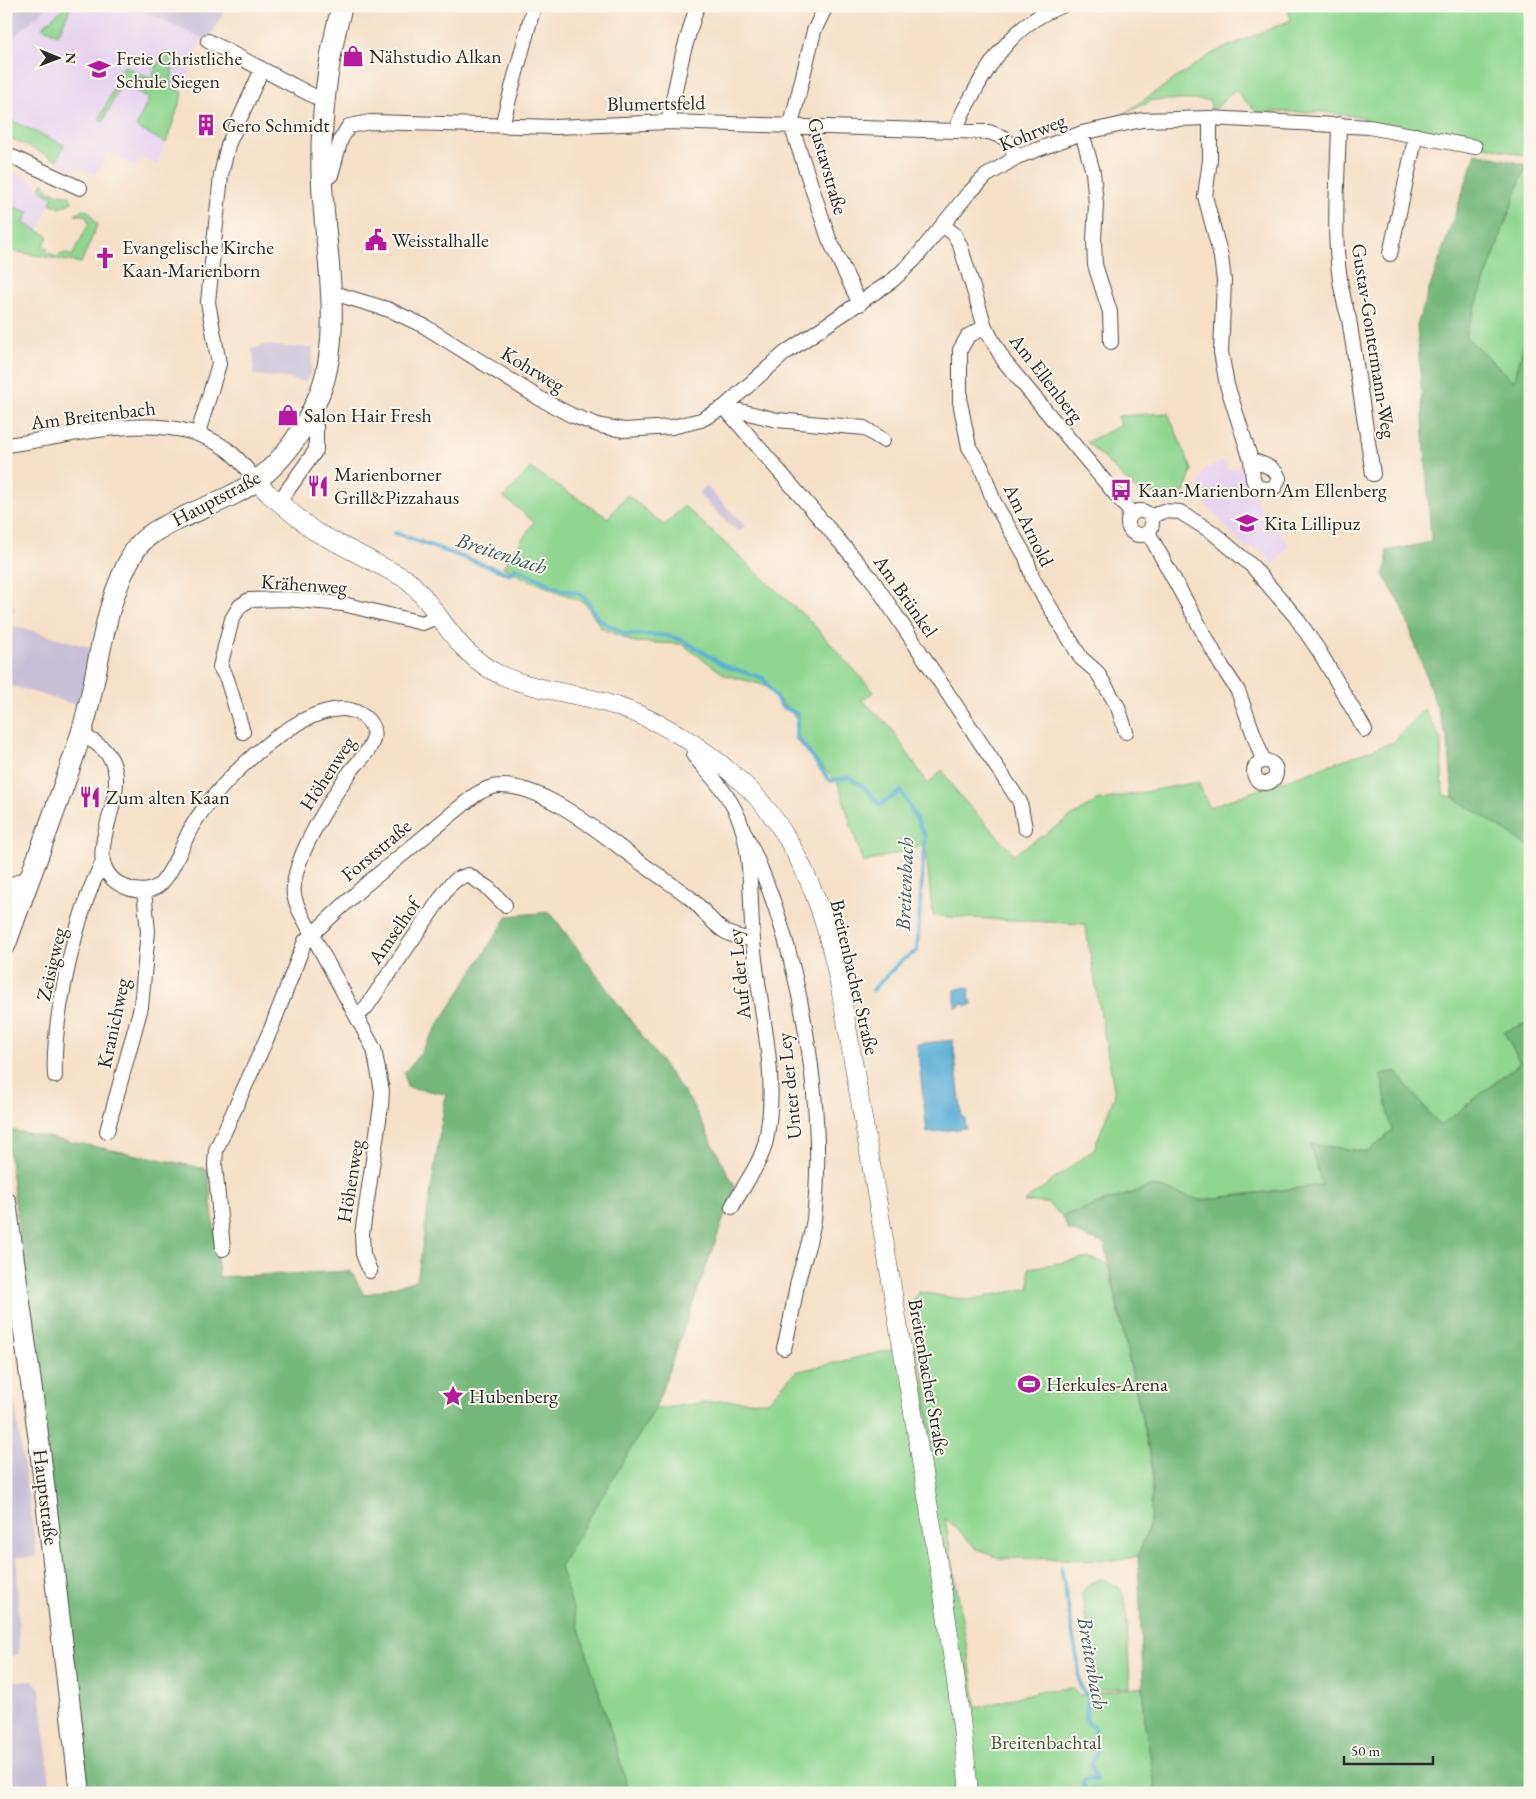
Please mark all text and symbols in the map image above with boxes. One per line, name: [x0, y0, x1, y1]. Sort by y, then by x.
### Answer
north arrow: [32, 32, 82, 82]
shop icon: Nähstudio Alkan: [340, 43, 366, 69]
place label: Nähstudio Alkan: [369, 43, 502, 69]
place label: Freie Christliche Schule Siegen: [116, 45, 242, 94]
text: N: [62, 52, 80, 65]
school or university icon: Freie Christliche Schule Siegen: [86, 56, 112, 82]
street label: Blumertsfeld: [607, 89, 706, 117]
street label: Kohrweg: [995, 107, 1070, 157]
building icon: Gero Schmidt: [193, 112, 219, 138]
place label: Gero Schmidt: [222, 112, 330, 138]
street label: Gustavstraße: [802, 115, 854, 218]
public building icon: Weisstalhalle: [363, 227, 389, 253]
place label: Weisstalhalle: [392, 227, 489, 253]
place label: Evangelische Kirche Kaan-Marienborn: [122, 234, 274, 283]
street label: Gustav-Gontermann-Weg: [1346, 242, 1402, 441]
church icon: Evangelische Kirche Kaan-Marienborn: [92, 245, 118, 271]
street label: Am Ellenberg: [1003, 327, 1090, 428]
street label: Kohrweg: [496, 340, 570, 398]
street label: Am Breitenbach: [28, 394, 157, 436]
shop icon: Salon Hair Fresh: [275, 402, 301, 428]
place label: Salon Hair Fresh: [304, 402, 432, 428]
place label: Marienborner Grill&Pizzahaus: [334, 461, 459, 510]
street label: Hauptstraße: [167, 464, 265, 532]
restaurant icon: Marienborner Grill&Pizzahaus: [305, 473, 331, 499]
bus stop icon: Kaan-Marienborn Am Ellenberg: [1108, 477, 1134, 503]
place label: Kaan-Marienborn Am Ellenberg: [1138, 477, 1387, 503]
street label: Am Arnold: [997, 478, 1061, 571]
school or university icon: Kita Lillipuz: [1234, 510, 1260, 536]
place label: Kita Lillipuz: [1264, 510, 1361, 536]
water label: Breitenbach: [452, 525, 551, 580]
street label: Am Brünkel: [868, 549, 944, 642]
street label: Krähenweg: [260, 568, 348, 600]
street label: Höhenweg: [293, 731, 361, 815]
restaurant icon: Zum alten Kaan: [77, 784, 103, 810]
place label: Zum alten Kaan: [106, 784, 230, 810]
street label: Forststraße: [335, 813, 417, 887]
water label: Breitenbach: [889, 837, 919, 932]
street label: Amselhof: [361, 891, 428, 970]
street label: Breitenbacher Straße: [824, 897, 886, 1057]
street label: Zeisigweg: [30, 924, 72, 1003]
street label: Auf der Ley: [721, 927, 757, 1022]
street label: Kranichweg: [91, 975, 135, 1070]
street label: Unter der Ley: [770, 1031, 808, 1141]
street label: Höhenweg: [331, 1137, 369, 1224]
street label: Breitenbacher Straße: [902, 1297, 956, 1458]
sports icon: Herkules-Arena: [1016, 1371, 1042, 1397]
place label: Herkules-Arena: [1046, 1371, 1168, 1397]
place icon: Hubenberg: [440, 1383, 466, 1409]
place label: Hubenberg: [469, 1383, 558, 1409]
street label: Hauptstraße: [27, 1447, 65, 1547]
water label: Breitenbach: [1071, 1614, 1114, 1711]
park label: Breitenbachtal: [990, 1729, 1102, 1755]
scale bar: [1344, 1734, 1432, 1766]
text: 50 m: [1351, 1741, 1380, 1760]

